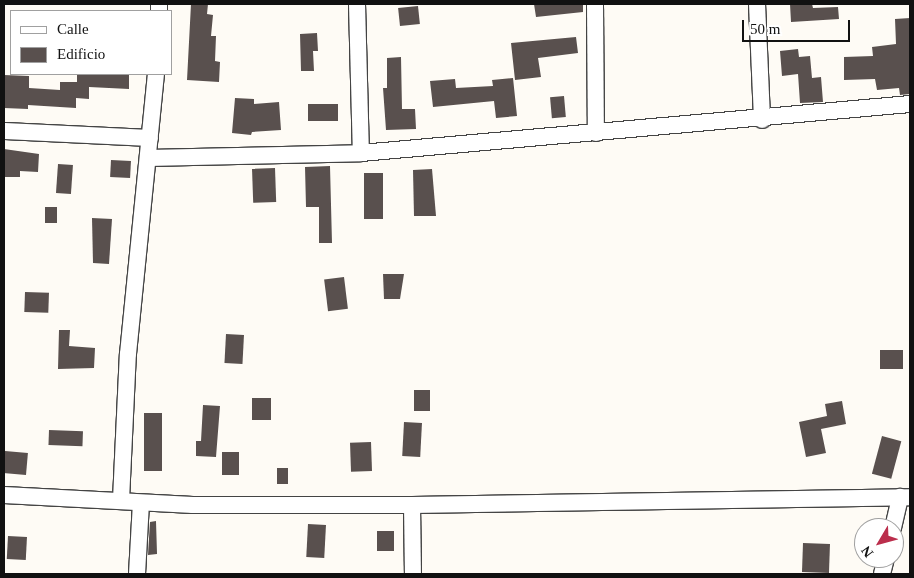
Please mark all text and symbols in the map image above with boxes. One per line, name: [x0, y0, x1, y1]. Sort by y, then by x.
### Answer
legend: [10, 10, 172, 75]
scale bar: [744, 10, 852, 42]
text: Calle: [57, 21, 89, 37]
text: 50 m: [750, 21, 780, 37]
text: Edificio: [57, 46, 105, 62]
north arrow: [854, 518, 904, 568]
text: N: [858, 543, 876, 560]

